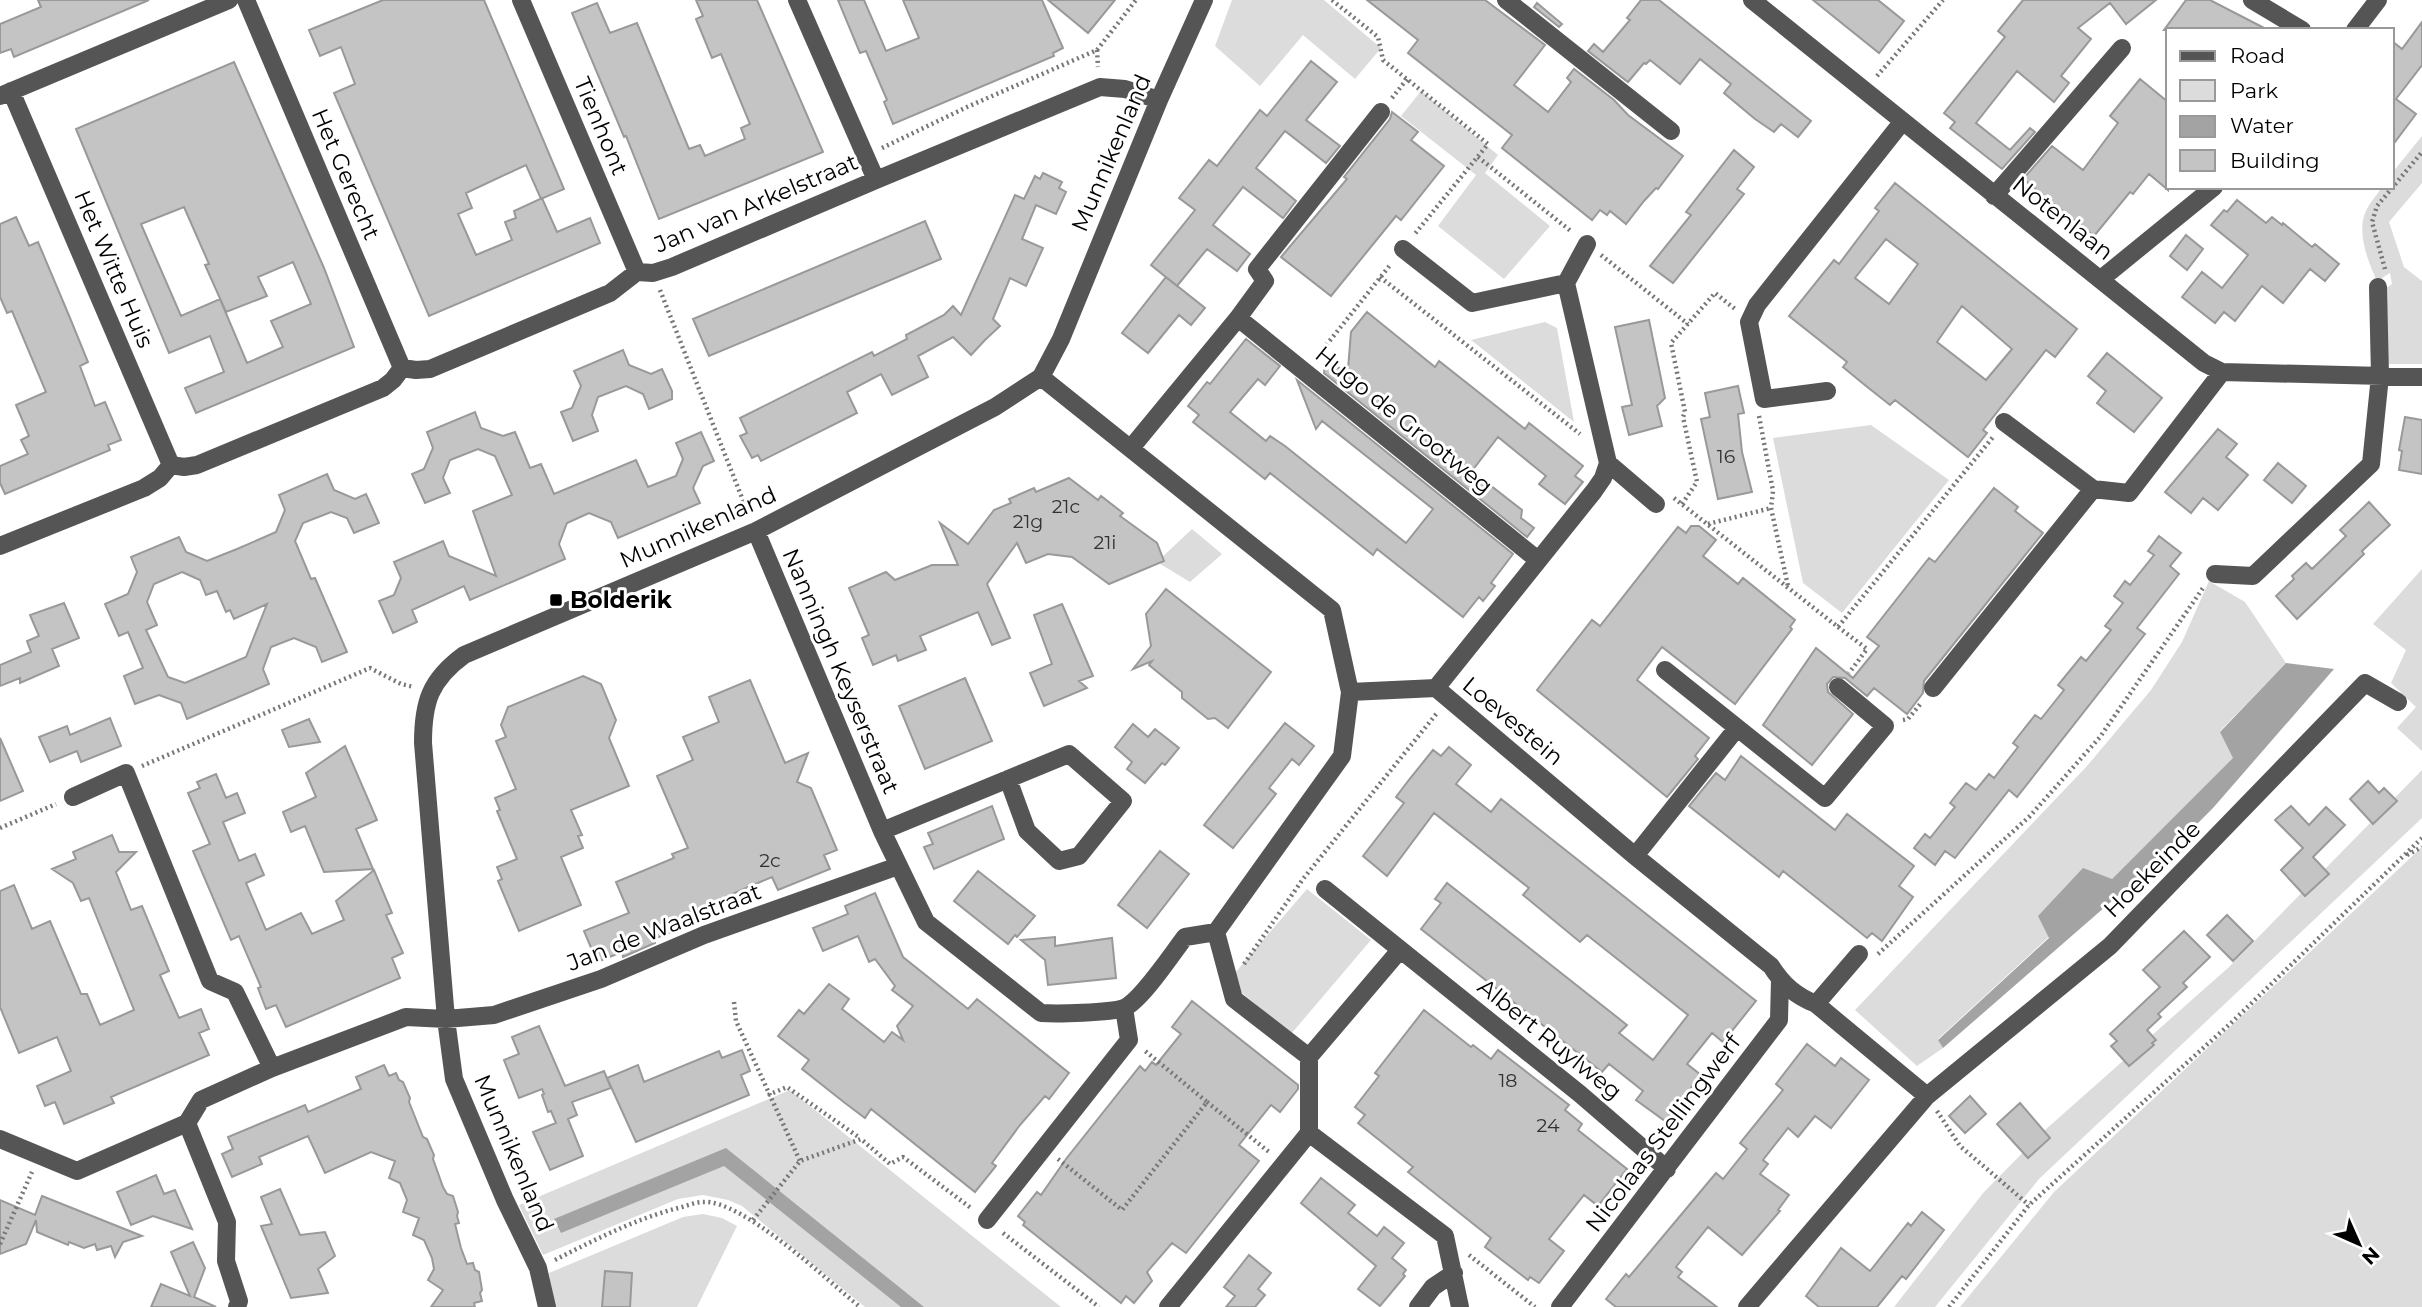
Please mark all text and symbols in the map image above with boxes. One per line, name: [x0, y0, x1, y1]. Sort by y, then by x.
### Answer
legend: [2166, 28, 2394, 189]
text: Road: [2230, 43, 2285, 68]
street label: Munnikenland: [1065, 70, 1157, 236]
street label: Tienhont: [568, 73, 634, 179]
text: Park: [2230, 78, 2278, 103]
street label: Het Gerecht: [306, 104, 386, 244]
text: Water: [2230, 113, 2294, 138]
street label: Jan van Arkelstraat: [649, 148, 862, 259]
text: Building: [2230, 148, 2320, 173]
street label: Notenlaan: [2007, 170, 2119, 266]
street label: Het Witte Huis: [68, 186, 160, 352]
street label: Hugo de Grootweg: [1310, 340, 1498, 500]
house number: 16: [1717, 445, 1735, 468]
street label: Munnikenland: [615, 480, 781, 574]
house number: 21c: [1052, 495, 1080, 518]
house number: 21g: [1013, 510, 1043, 533]
house number: 21i: [1094, 531, 1116, 554]
street label: Nanningh Keyserstraat: [777, 544, 905, 798]
place label: Bolderik: [570, 586, 673, 614]
marker: Bolderik: [548, 592, 564, 608]
street label: Loevestein: [1457, 671, 1569, 771]
street label: Hoekeinde: [2098, 815, 2206, 923]
house number: 2c: [759, 849, 781, 872]
street label: Jan de Waalstraat: [562, 877, 765, 977]
street label: Albert Ruylweg: [1472, 972, 1628, 1106]
street label: Nicolaas Stellingwerf: [1580, 1028, 1747, 1237]
house number: 18: [1499, 1069, 1517, 1092]
street label: Munnikenland: [468, 1070, 560, 1236]
house number: 24: [1537, 1114, 1560, 1137]
north arrow: [2324, 1209, 2394, 1279]
text: N: [2357, 1242, 2384, 1269]

